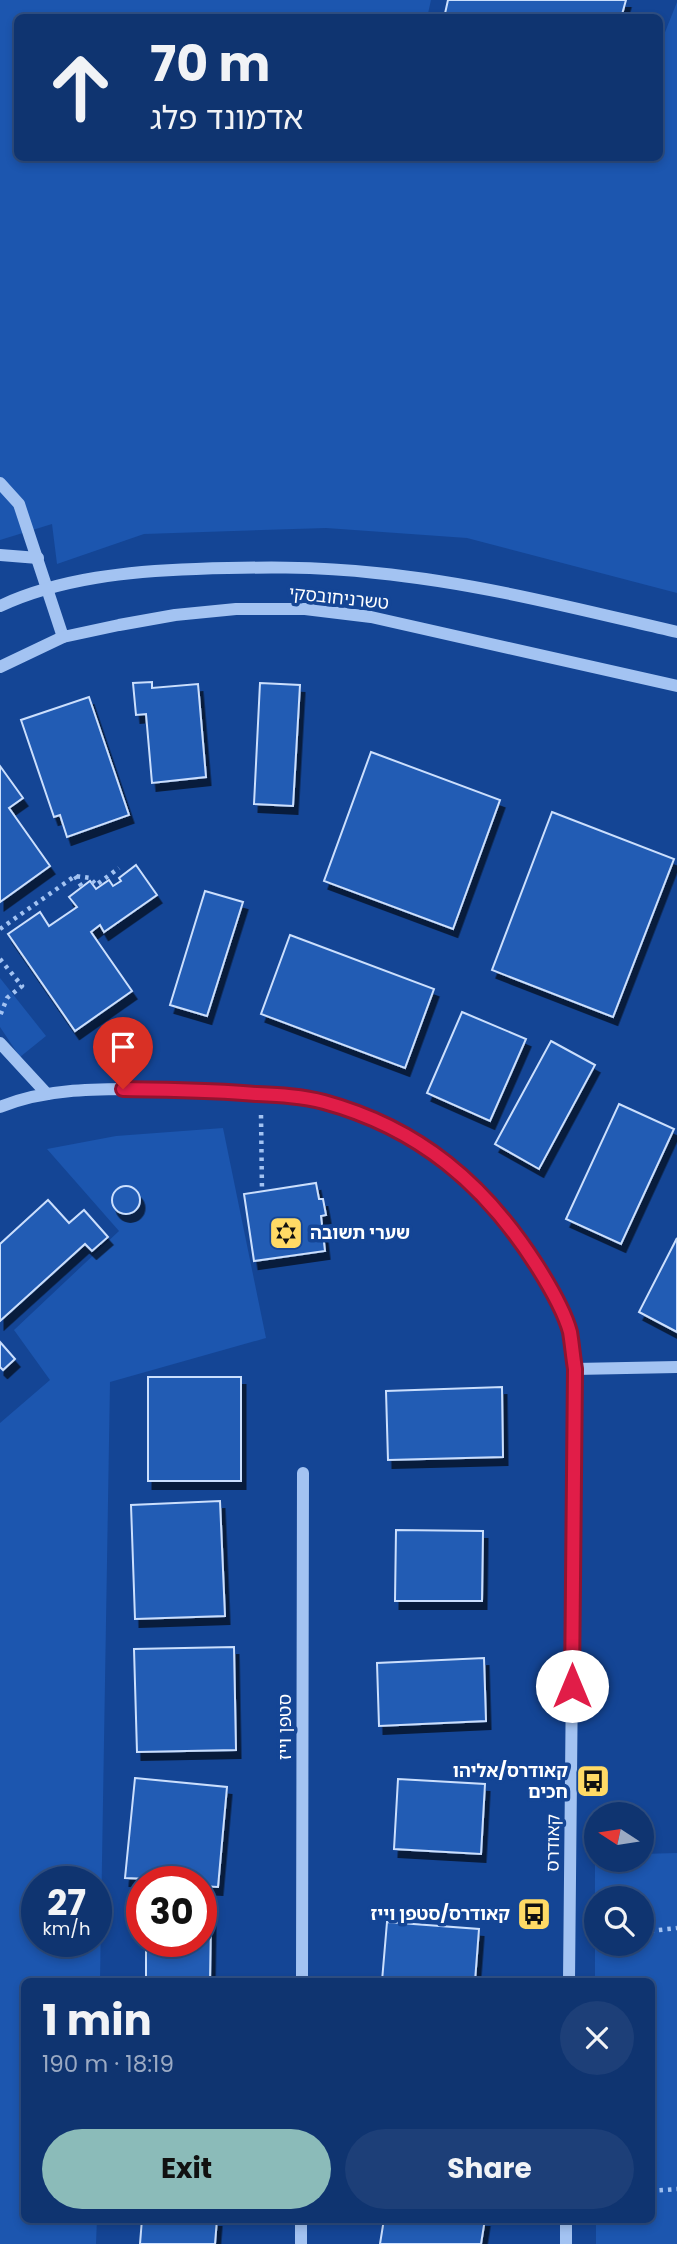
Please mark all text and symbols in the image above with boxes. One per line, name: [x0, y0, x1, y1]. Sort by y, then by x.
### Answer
text: 70 m: [150, 30, 270, 98]
icon: ahead: [35, 42, 126, 133]
text: אדמונד פלג: [150, 95, 303, 140]
street label: טשרניחובסקי: [288, 580, 390, 615]
pin: [93, 1017, 153, 1089]
icon: arrive: [104, 1028, 142, 1066]
synagogue icon: שערי תשובה: [267, 1214, 305, 1252]
place label: שערי תשובה: [310, 1220, 410, 1245]
position arrow: [535, 1649, 609, 1723]
street label: סטפן וייז: [272, 1694, 297, 1760]
place label: קאודרס/אליהו חכים: [453, 1758, 568, 1804]
bus stop icon: קאודרס/אליהו חכים: [574, 1762, 612, 1800]
north arrow: [584, 1802, 654, 1872]
map controls: [584, 1802, 654, 1956]
street label: קאודרס: [539, 1814, 566, 1872]
speed limit sign: 30: [126, 1866, 217, 1957]
text: 27: [47, 1878, 86, 1927]
button: search: [584, 1886, 654, 1956]
bus stop icon: קאודרס/סטפן וייז: [515, 1895, 553, 1933]
place label: קאודרס/סטפן וייז: [371, 1901, 510, 1926]
text: km/h: [43, 1916, 90, 1941]
text: 1 min: [42, 1991, 152, 2050]
button: close: [560, 2001, 634, 2075]
text: 190 m · 18:19: [42, 2048, 174, 2080]
button: Exit: [42, 2129, 331, 2209]
button: Share: [345, 2129, 634, 2209]

